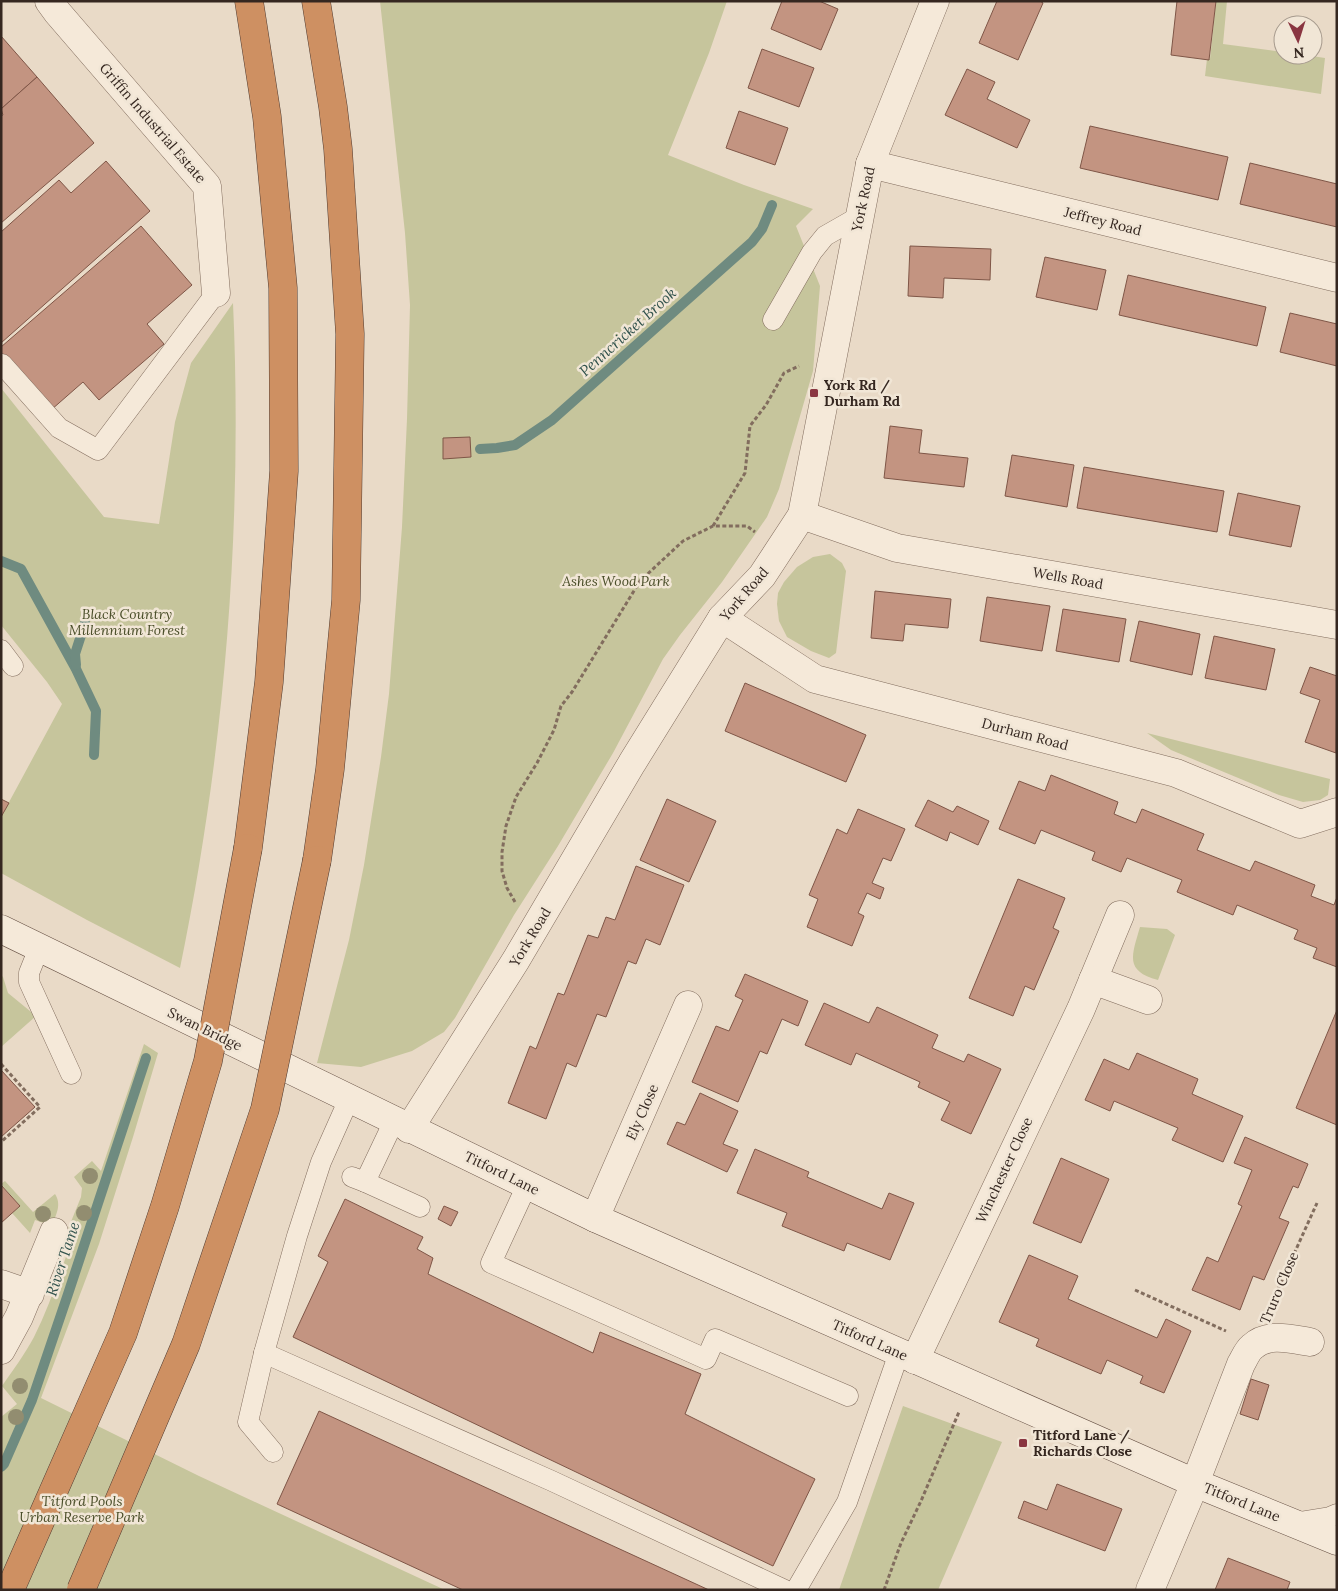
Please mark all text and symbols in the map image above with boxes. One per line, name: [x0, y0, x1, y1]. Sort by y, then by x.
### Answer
north arrow: [1273, 15, 1323, 65]
text: N: [1293, 44, 1305, 62]
street label: Griffin Industrial Estate: [96, 59, 210, 187]
street label: York Road: [847, 165, 879, 234]
street label: Jeffrey Road: [1061, 202, 1144, 239]
water label: Penncricket Brook: [575, 283, 680, 380]
place label: York Rd / Durham Rd: [824, 376, 900, 410]
marker: York Rd / Durham Rd: [808, 387, 820, 399]
street label: York Road: [715, 563, 772, 625]
street label: Wells Road: [1031, 563, 1105, 593]
park label: Ashes Wood Park: [561, 572, 670, 590]
park label: Black Country Millennium Forest: [69, 605, 186, 639]
street label: Durham Road: [980, 714, 1070, 754]
street label: York Road: [505, 904, 555, 971]
street label: Swan Bridge: [165, 1003, 246, 1055]
street label: Ely Close: [622, 1081, 662, 1143]
street label: Winchester Close: [972, 1114, 1037, 1226]
street label: Titford Lane: [462, 1147, 543, 1199]
water label: River Tame: [42, 1219, 83, 1299]
street label: Truro Close: [1256, 1249, 1302, 1327]
street label: Titford Lane: [829, 1315, 911, 1365]
place label: Titford Lane / Richards Close: [1033, 1426, 1133, 1460]
marker: Titford Lane / Richards Close: [1017, 1437, 1029, 1449]
street label: Titford Lane: [1201, 1478, 1283, 1526]
park label: Titford Pools Urban Reserve Park: [19, 1492, 145, 1526]

